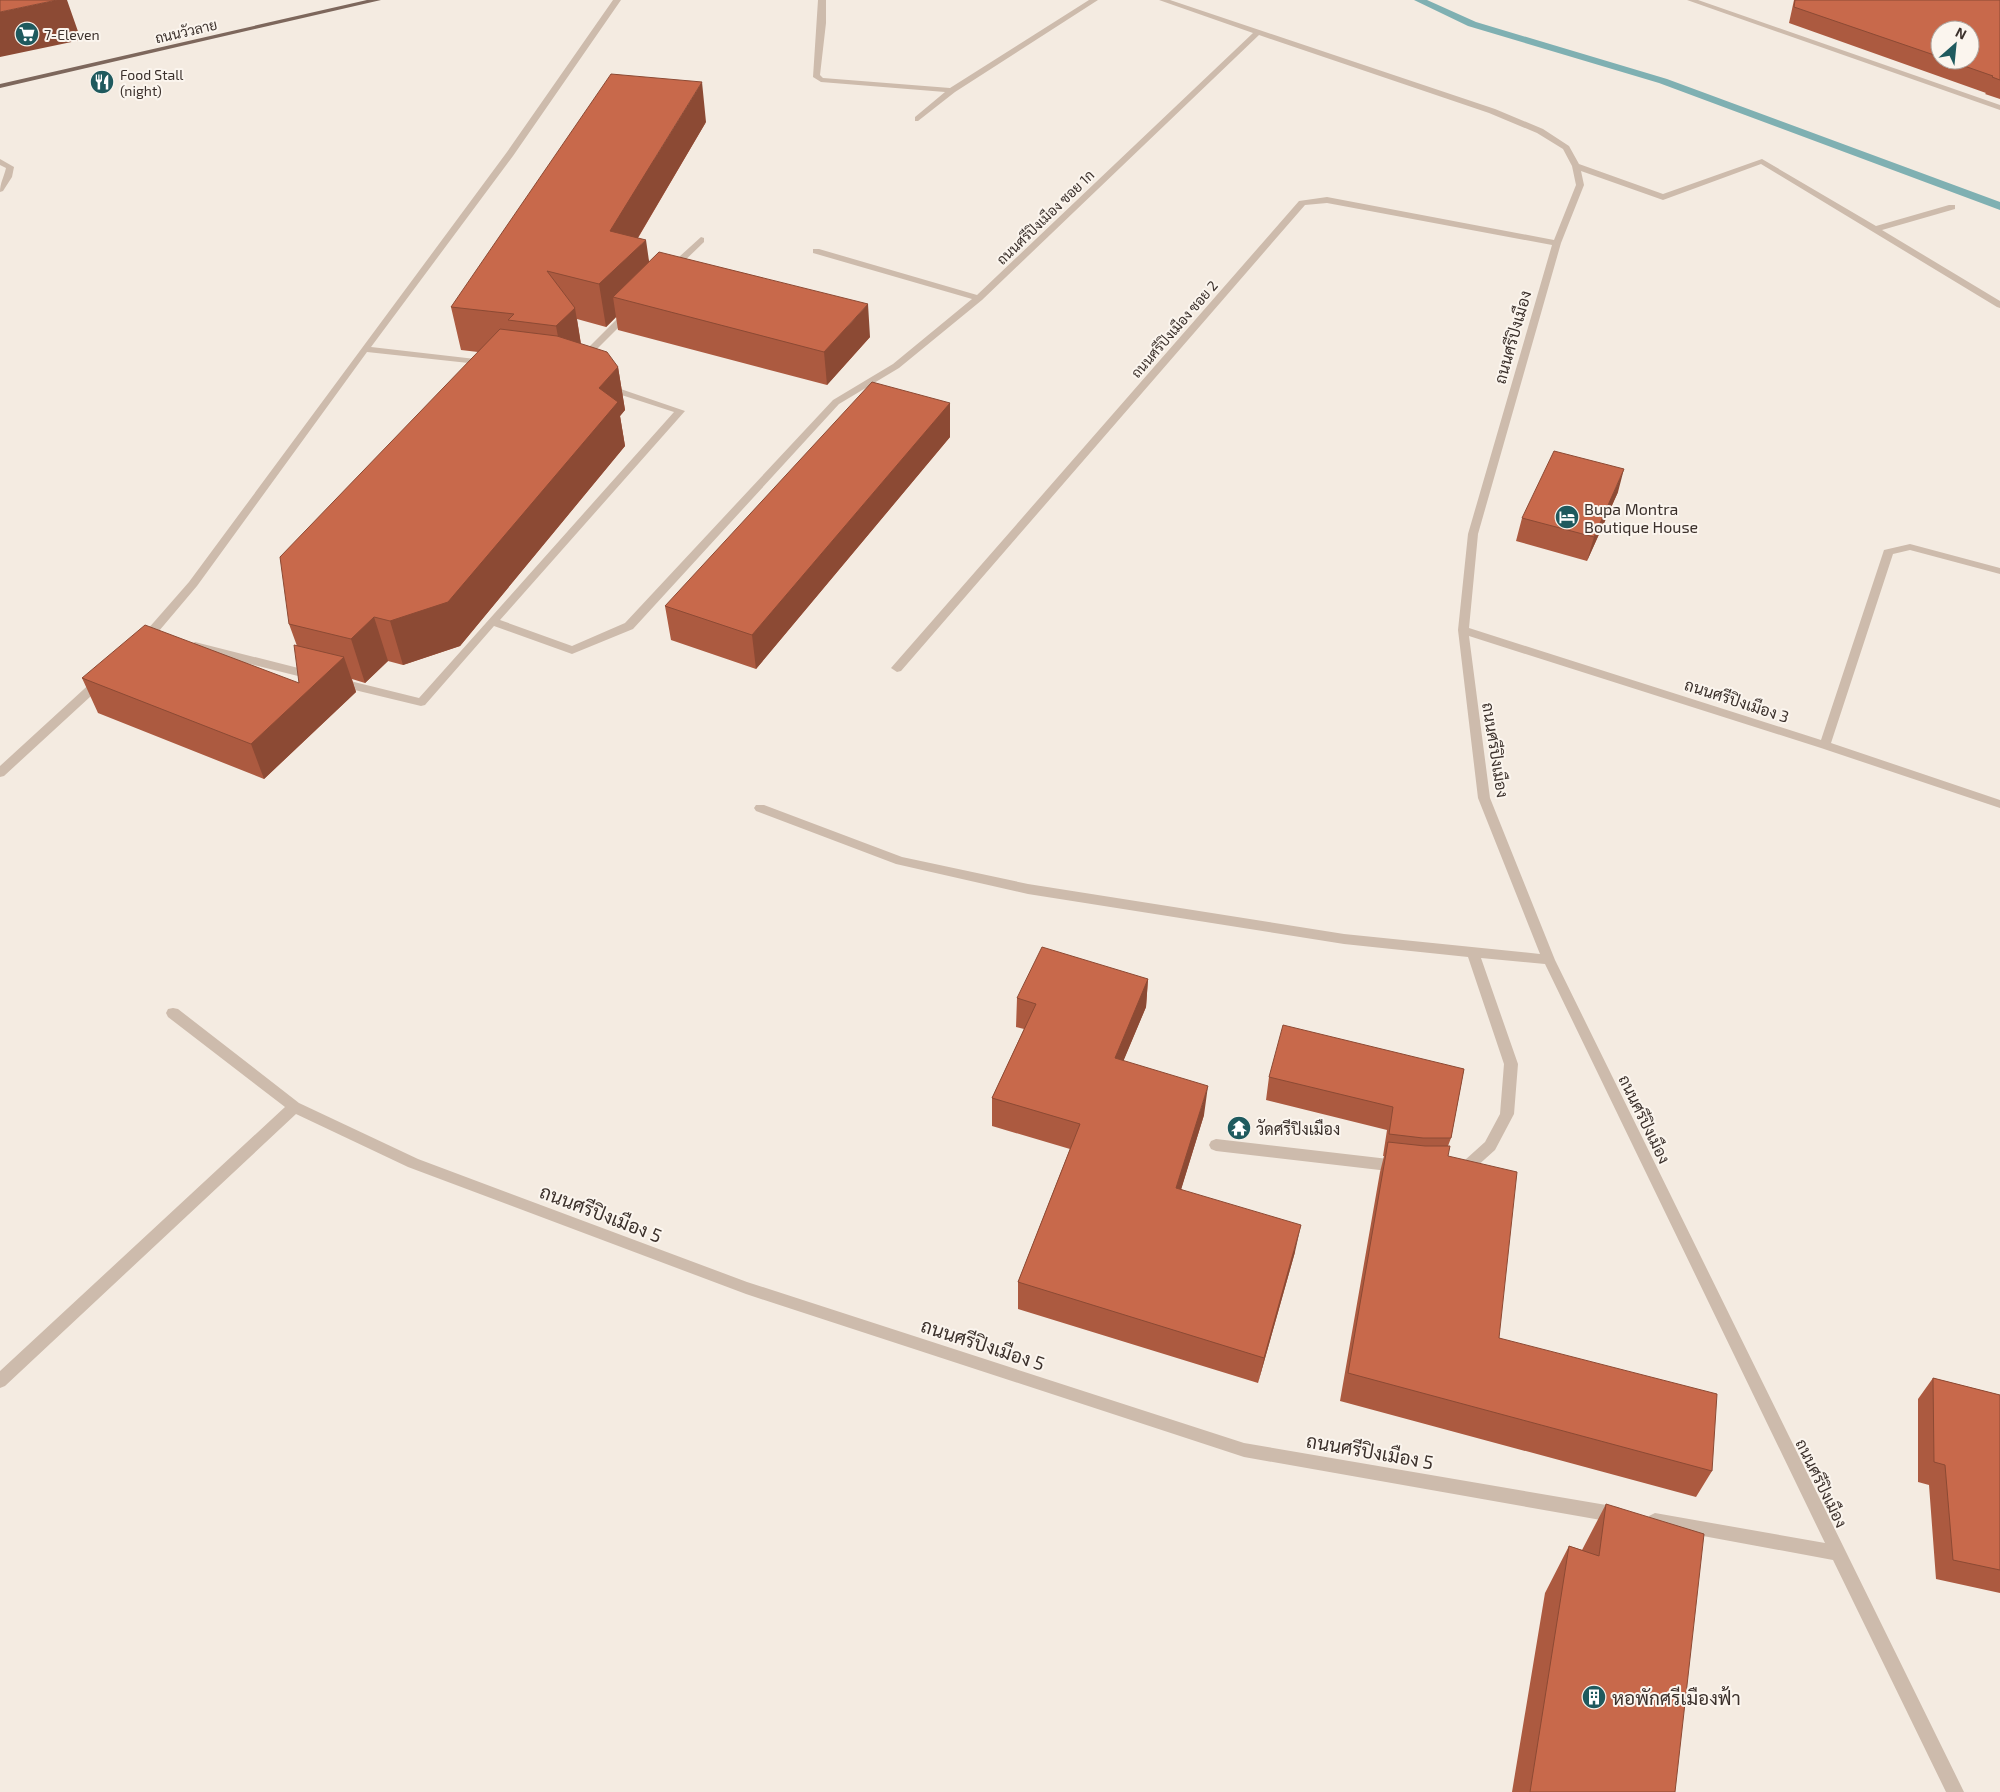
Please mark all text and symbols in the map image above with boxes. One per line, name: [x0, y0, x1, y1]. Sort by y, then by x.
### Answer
street label: ถนนวัวลาย: [153, 16, 219, 46]
north arrow: [1930, 20, 1980, 70]
supermarket icon: 7-Eleven: [14, 21, 40, 47]
text: N: [1953, 23, 1969, 43]
place label: 7-Eleven: [44, 26, 100, 43]
place label: Food Stall (night): [120, 66, 184, 99]
restaurant icon: Food Stall (night): [89, 69, 115, 95]
street label: ถนนศรีปิงเมือง ซอย 1ก: [993, 166, 1097, 268]
street label: ถนนศรีปิงเมือง ซอย 2: [1127, 277, 1221, 381]
street label: ถนนศรีปิงเมือง: [1489, 288, 1534, 386]
place label: Bupa Montra Boutique House: [1584, 499, 1698, 536]
hotel icon: Bupa Montra Boutique House: [1554, 504, 1580, 530]
street label: ถนนศรีปิงเมือง 3: [1682, 673, 1792, 726]
street label: ถนนศรีปิงเมือง: [1479, 701, 1514, 799]
street label: ถนนศรีปิงเมือง: [1615, 1071, 1676, 1166]
temple icon: วัดศรีปิงเมือง: [1226, 1115, 1252, 1141]
place label: วัดศรีปิงเมือง: [1256, 1118, 1340, 1138]
street label: ถนนศรีปิงเมือง 5: [537, 1179, 665, 1247]
street label: ถนนศรีปิงเมือง 5: [918, 1313, 1048, 1375]
street label: ถนนศรีปิงเมือง 5: [1305, 1428, 1435, 1474]
street label: ถนนศรีปิงเมือง: [1792, 1435, 1853, 1530]
building icon: หอพักศรีเมืองฟ้า: [1581, 1684, 1607, 1710]
place label: หอพักศรีเมืองฟ้า: [1612, 1686, 1741, 1709]

